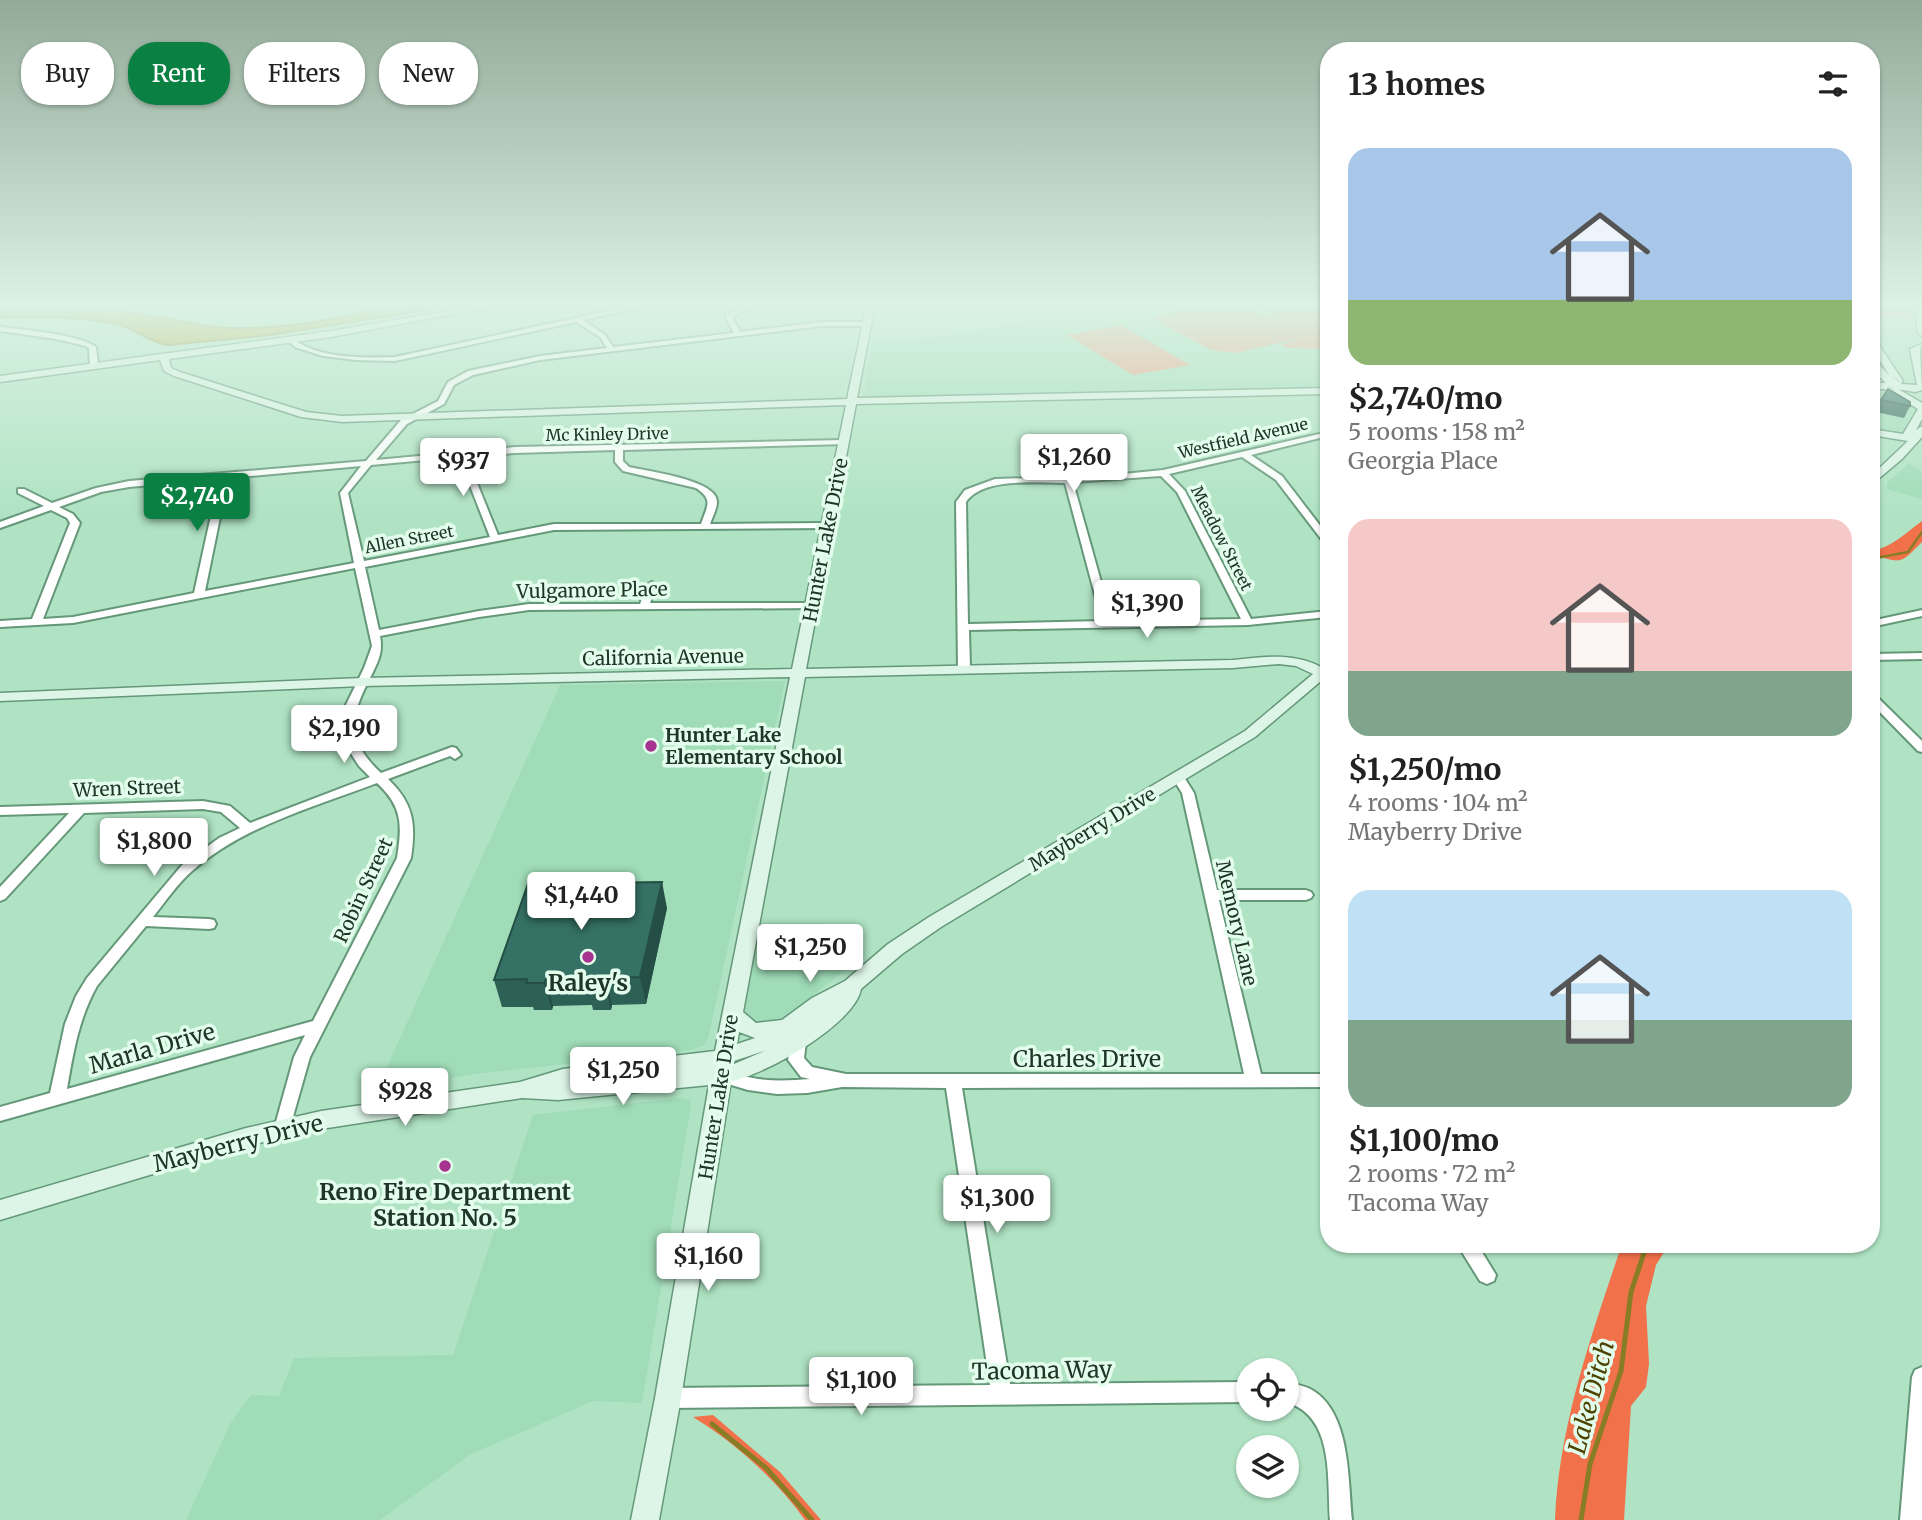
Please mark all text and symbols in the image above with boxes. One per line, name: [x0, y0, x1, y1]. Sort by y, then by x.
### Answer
chip: Buy: [21, 42, 114, 105]
chip: Rent: [128, 42, 230, 105]
chip: Filters: [244, 42, 365, 105]
chip: New: [379, 42, 478, 105]
text: 13 homes: [1348, 65, 1486, 103]
icon: filters: [1814, 65, 1852, 103]
icon: home: [1537, 194, 1663, 320]
text: $2,740/mo: [1348, 379, 1502, 417]
street label: Westfield Avenue: [1175, 413, 1310, 463]
text: 5 rooms · 158 m²: [1348, 417, 1525, 446]
street label: Mc Kinley Drive: [545, 423, 669, 445]
pin: $1,260: [1017, 434, 1131, 494]
pin: $937: [422, 438, 504, 498]
text: $1,260: [1037, 442, 1111, 471]
text: $937: [436, 446, 490, 475]
text: Georgia Place: [1348, 446, 1498, 475]
street label: Hunter Lake Drive: [797, 456, 853, 624]
pin: $2,740: [140, 474, 254, 533]
text: $2,740: [160, 481, 234, 510]
street label: Meadow Street: [1187, 482, 1257, 594]
street label: Allen Street: [362, 520, 456, 558]
icon: home: [1537, 565, 1663, 691]
street label: Vulgamore Place: [515, 577, 668, 603]
pin: $1,390: [1090, 580, 1204, 640]
text: $1,390: [1110, 588, 1184, 617]
street label: California Avenue: [582, 644, 744, 670]
pin: $2,190: [287, 706, 401, 765]
text: $2,190: [307, 713, 381, 742]
place label: Hunter Lake Elementary School: [665, 723, 842, 769]
marker: Hunter Lake Elementary School: [643, 738, 659, 754]
text: $1,250/mo: [1348, 750, 1501, 788]
street label: Wren Street: [72, 774, 182, 802]
street label: Mayberry Drive: [1024, 782, 1160, 876]
text: 4 rooms · 104 m²: [1348, 788, 1528, 817]
text: Mayberry Drive: [1348, 817, 1522, 846]
pin: $1,800: [97, 818, 211, 878]
text: $1,800: [116, 826, 192, 855]
street label: Robin Street: [328, 833, 398, 946]
street label: Memory Lane: [1211, 858, 1263, 988]
pin: $1,440: [524, 872, 638, 932]
text: $1,440: [543, 880, 619, 909]
pin: $1,250: [753, 925, 867, 984]
text: $1,250: [773, 932, 847, 961]
icon: home: [1537, 936, 1663, 1062]
marker: Raley's: [580, 949, 596, 965]
place label: Raley's: [548, 968, 628, 997]
street label: Hunter Lake Drive: [693, 1013, 743, 1181]
street label: Marla Drive: [86, 1016, 218, 1080]
street label: Charles Drive: [1013, 1044, 1161, 1073]
pin: $1,250: [566, 1048, 680, 1107]
text: $1,250: [586, 1055, 660, 1084]
pin: $928: [364, 1068, 446, 1128]
text: $928: [377, 1076, 433, 1105]
street label: Mayberry Drive: [150, 1108, 326, 1178]
text: $1,100/mo: [1348, 1121, 1499, 1159]
marker: Reno Fire Department Station No. 5: [437, 1158, 453, 1174]
text: 2 rooms · 72 m²: [1348, 1159, 1515, 1188]
pin: $1,300: [940, 1176, 1054, 1235]
place label: Reno Fire Department Station No. 5: [319, 1177, 571, 1232]
text: $1,300: [959, 1183, 1035, 1212]
text: Tacoma Way: [1348, 1188, 1489, 1217]
pin: $1,160: [651, 1234, 765, 1293]
text: $1,160: [673, 1241, 743, 1270]
water label: Lake Ditch: [1561, 1337, 1621, 1457]
street label: Tacoma Way: [971, 1354, 1113, 1386]
pin: $1,100: [804, 1358, 918, 1417]
map controls: [1236, 1358, 1299, 1498]
button: locate: [1236, 1358, 1299, 1421]
text: $1,100: [825, 1365, 897, 1394]
button: layers: [1236, 1435, 1299, 1498]

